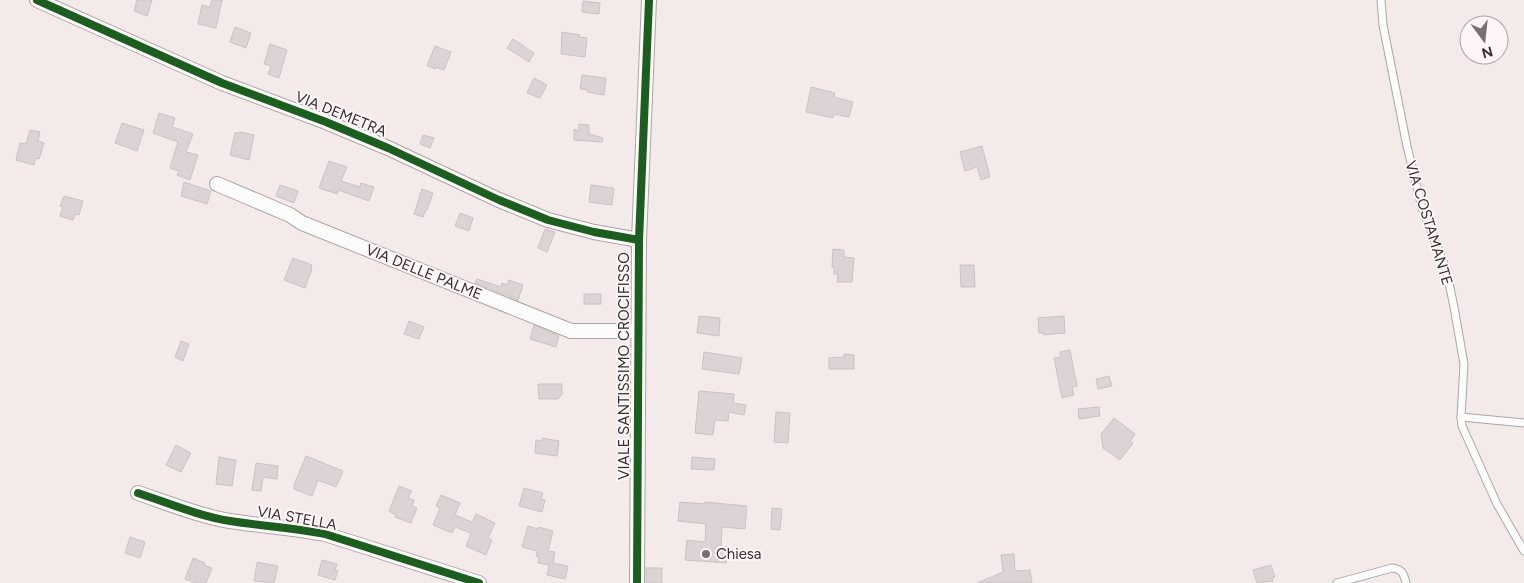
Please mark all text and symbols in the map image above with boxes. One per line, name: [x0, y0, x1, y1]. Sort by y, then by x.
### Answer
north arrow: [1459, 15, 1509, 65]
text: N: [1480, 42, 1495, 62]
street label: VIA DEMETRA: [293, 87, 389, 141]
street label: VIA COSTAMANTE: [1402, 159, 1456, 287]
street label: VIA DELLE PALME: [363, 240, 485, 304]
street label: VIALE SANTISSIMO CROCIFISSO: [615, 252, 633, 480]
street label: VIA STELLA: [256, 502, 338, 534]
place label: Chiesa: [716, 545, 762, 563]
marker: Chiesa: [700, 548, 712, 560]

